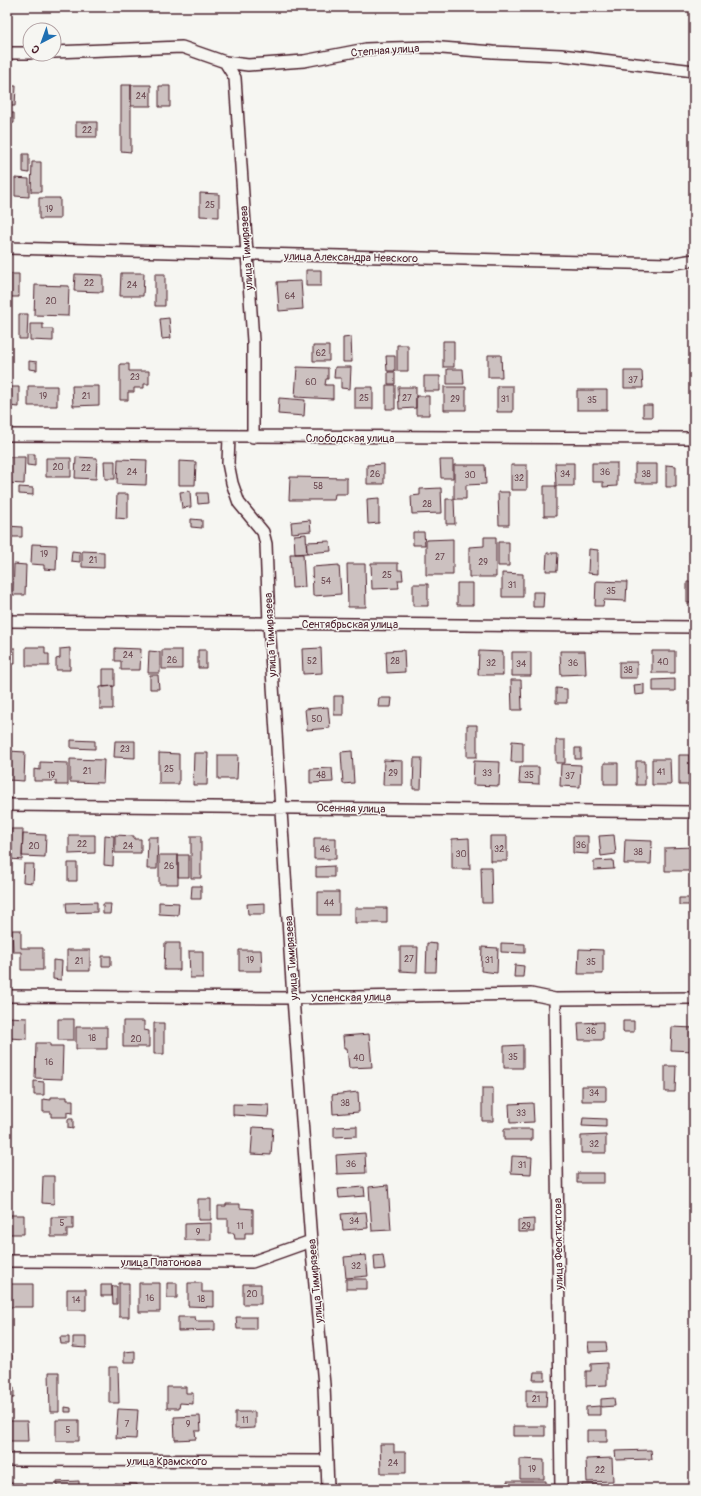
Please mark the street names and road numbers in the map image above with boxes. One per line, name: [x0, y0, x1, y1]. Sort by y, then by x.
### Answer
street label: Степная улица: [350, 42, 420, 59]
street label: улица Тимирязева: [237, 205, 256, 292]
street label: улица Александра Невского: [283, 250, 418, 265]
street label: Слободская улица: [306, 432, 394, 445]
street label: улица Тимирязева: [262, 592, 279, 679]
street label: Сентябрьская улица: [302, 618, 398, 631]
street label: Осенняя улица: [316, 801, 386, 816]
street label: улица Тимирязева: [282, 915, 301, 1002]
street label: Успенская улица: [311, 990, 391, 1005]
street label: улица Феоктистова: [551, 1198, 566, 1291]
street label: улица Тимирязева: [305, 1238, 326, 1325]
street label: улица Платонова: [120, 1256, 201, 1269]
street label: улица Крамского: [126, 1455, 207, 1468]

